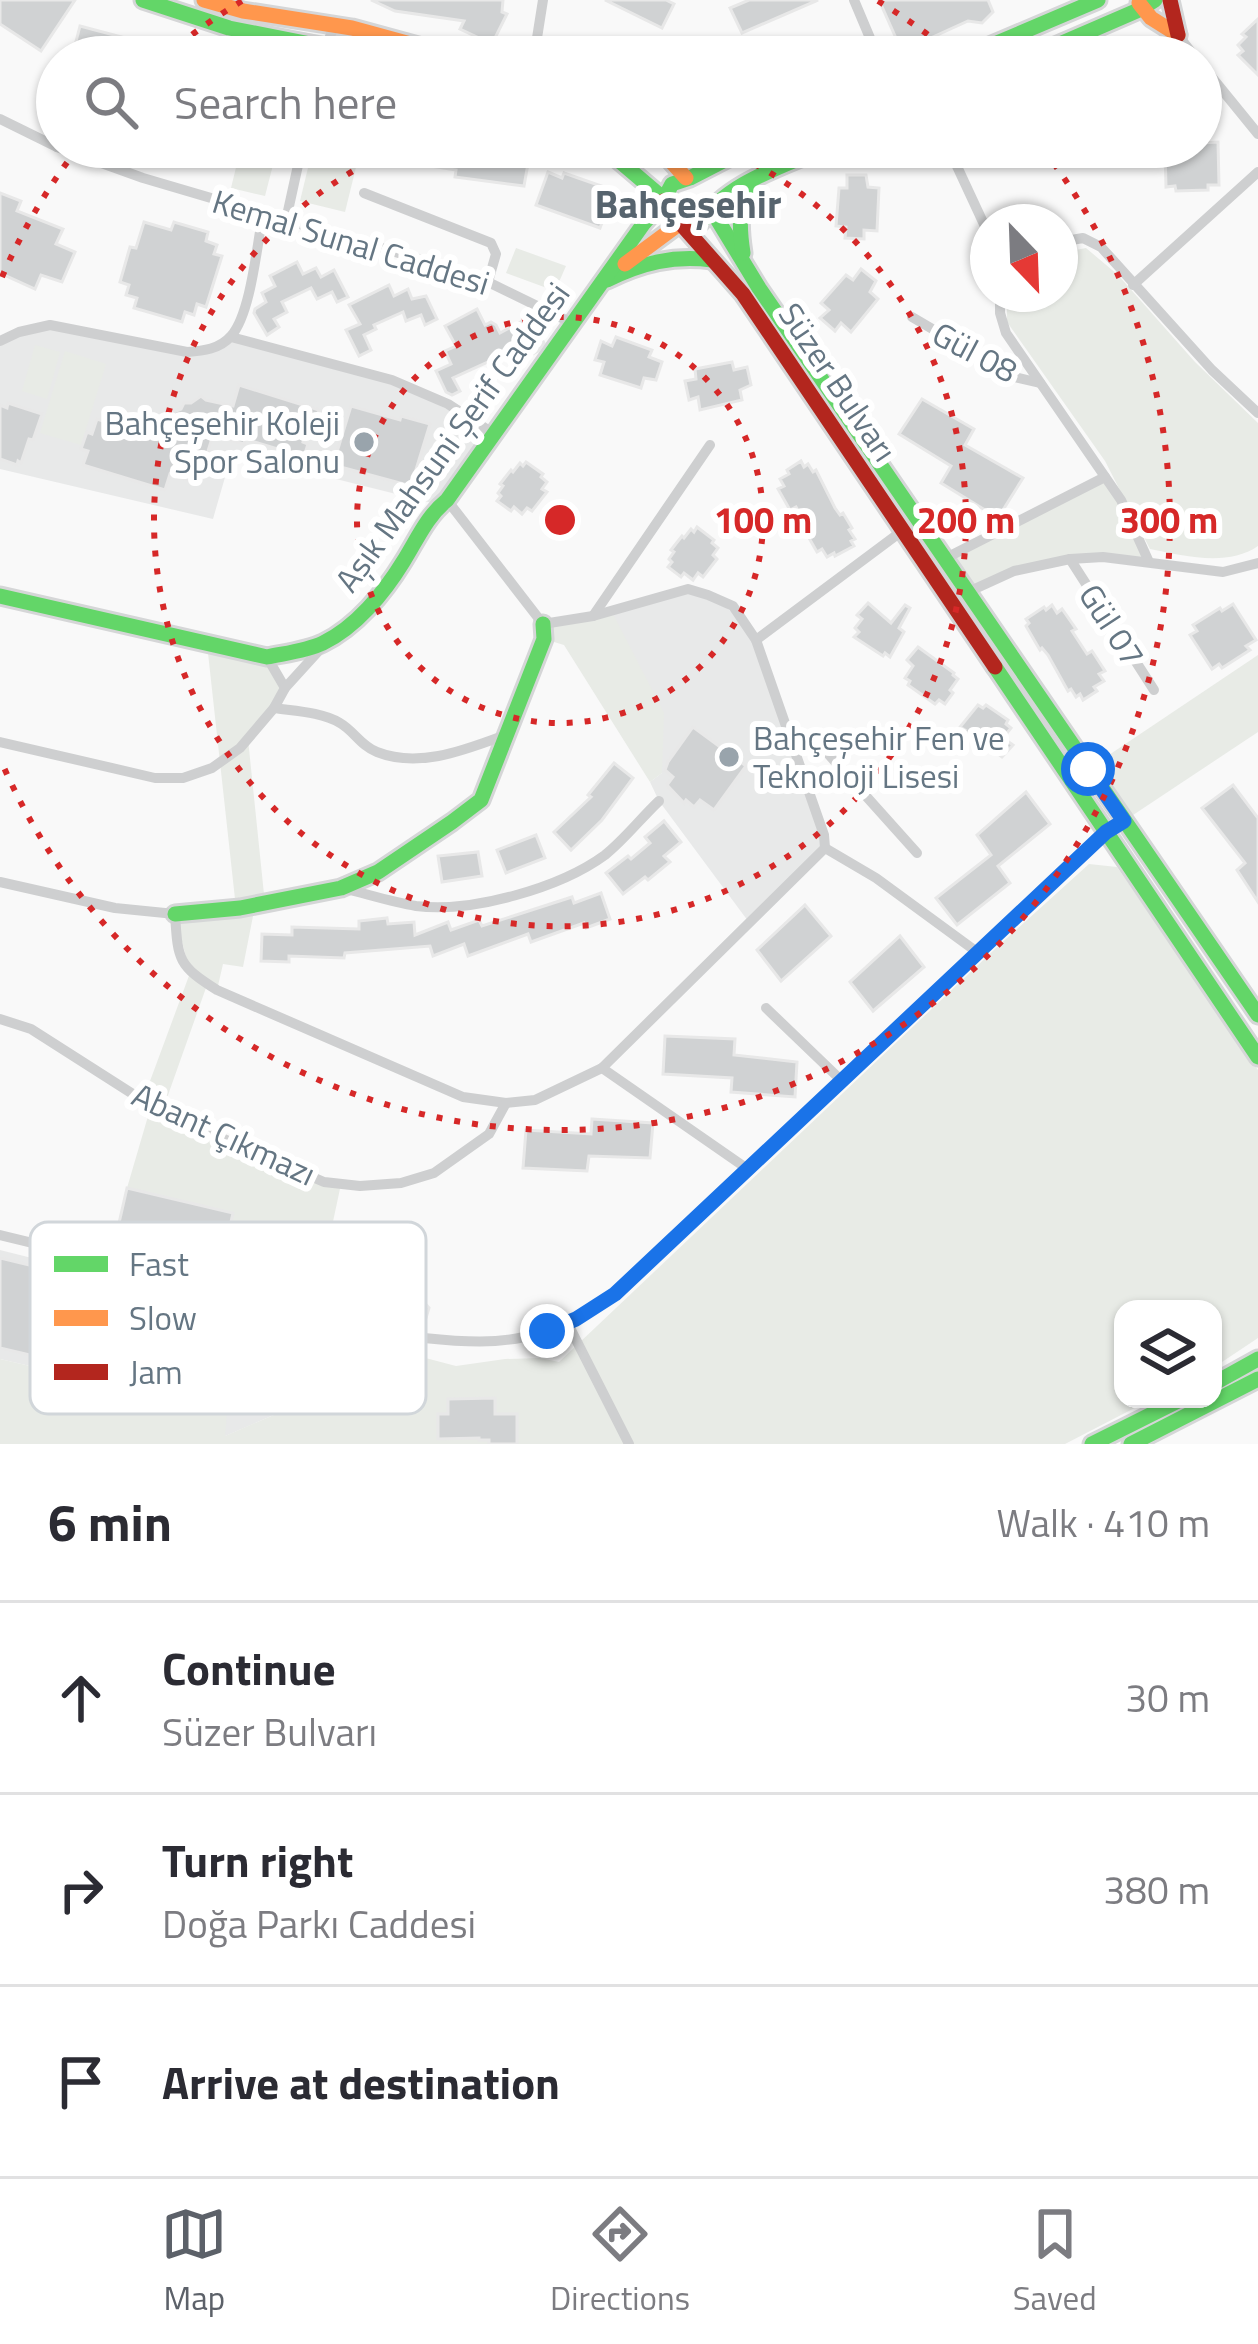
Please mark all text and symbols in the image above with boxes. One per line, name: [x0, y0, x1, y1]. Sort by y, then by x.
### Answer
search box: [36, 36, 1222, 168]
text: Search here: [174, 68, 397, 136]
icon: search: [78, 69, 144, 135]
district label: Bahçeşehir: [595, 174, 781, 233]
street label: Kemal Sunal Caddesi: [206, 176, 496, 308]
north arrow: [970, 204, 1078, 312]
street label: Aşık Mahsuni Şerif Caddesi: [322, 272, 582, 602]
street label: Süzer Bulvarı: [766, 293, 910, 471]
street label: Gül 08: [924, 309, 1026, 395]
place label: Bahçeşehir Koleji Spor Salonu: [104, 398, 340, 486]
marker: Bahçeşehir Koleji Spor Salonu: [351, 429, 377, 455]
text: 100 m: [714, 492, 812, 547]
text: 200 m: [917, 492, 1015, 547]
text: 300 m: [1120, 492, 1218, 547]
centre of rings: [539, 499, 581, 541]
street label: Gül 07: [1067, 574, 1157, 676]
place label: Bahçeşehir Fen ve Teknoloji Lisesi: [753, 713, 1005, 801]
route start: [1061, 742, 1115, 796]
marker: Bahçeşehir Fen ve Teknoloji Lisesi: [716, 744, 742, 770]
street label: Abant Çıkmazı: [124, 1070, 324, 1198]
legend: [30, 1222, 426, 1414]
text: Fast: [129, 1239, 189, 1289]
text: Slow: [129, 1293, 197, 1343]
map controls: [1114, 1300, 1222, 1408]
button: layers: [1114, 1300, 1222, 1408]
route end: [520, 1304, 574, 1358]
text: Jam: [129, 1347, 183, 1397]
text: 6 min: [48, 1483, 172, 1561]
text: Walk · 410 m: [996, 1493, 1210, 1552]
text: Continue: [162, 1634, 336, 1702]
icon: ahead: [48, 1665, 114, 1731]
text: 30 m: [1125, 1668, 1210, 1727]
text: Süzer Bulvarı: [162, 1702, 377, 1761]
text: Turn right: [162, 1826, 353, 1894]
icon: right: [48, 1857, 114, 1923]
text: 380 m: [1103, 1860, 1210, 1919]
text: Doğa Parkı Caddesi: [162, 1894, 476, 1953]
text: Arrive at destination: [162, 2048, 560, 2116]
icon: arrive: [48, 2049, 114, 2115]
tab: Map: [161, 2201, 227, 2323]
tab: Directions: [550, 2201, 690, 2323]
tab: Saved: [1013, 2201, 1097, 2323]

